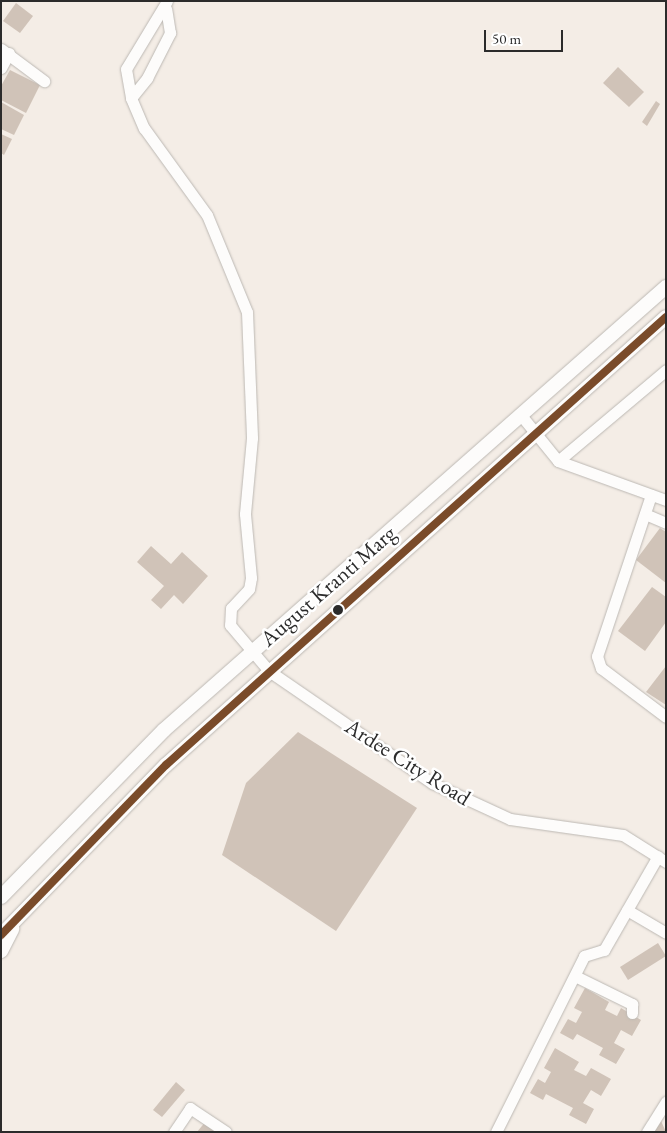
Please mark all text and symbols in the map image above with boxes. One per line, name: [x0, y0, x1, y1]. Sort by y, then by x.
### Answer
scale bar: [487, 20, 566, 52]
text: 50 m: [492, 29, 521, 48]
street label: August Kranti Marg: [255, 520, 401, 652]
unlabelled marker: [333, 605, 343, 615]
street label: Ardee City Road: [340, 713, 476, 811]

